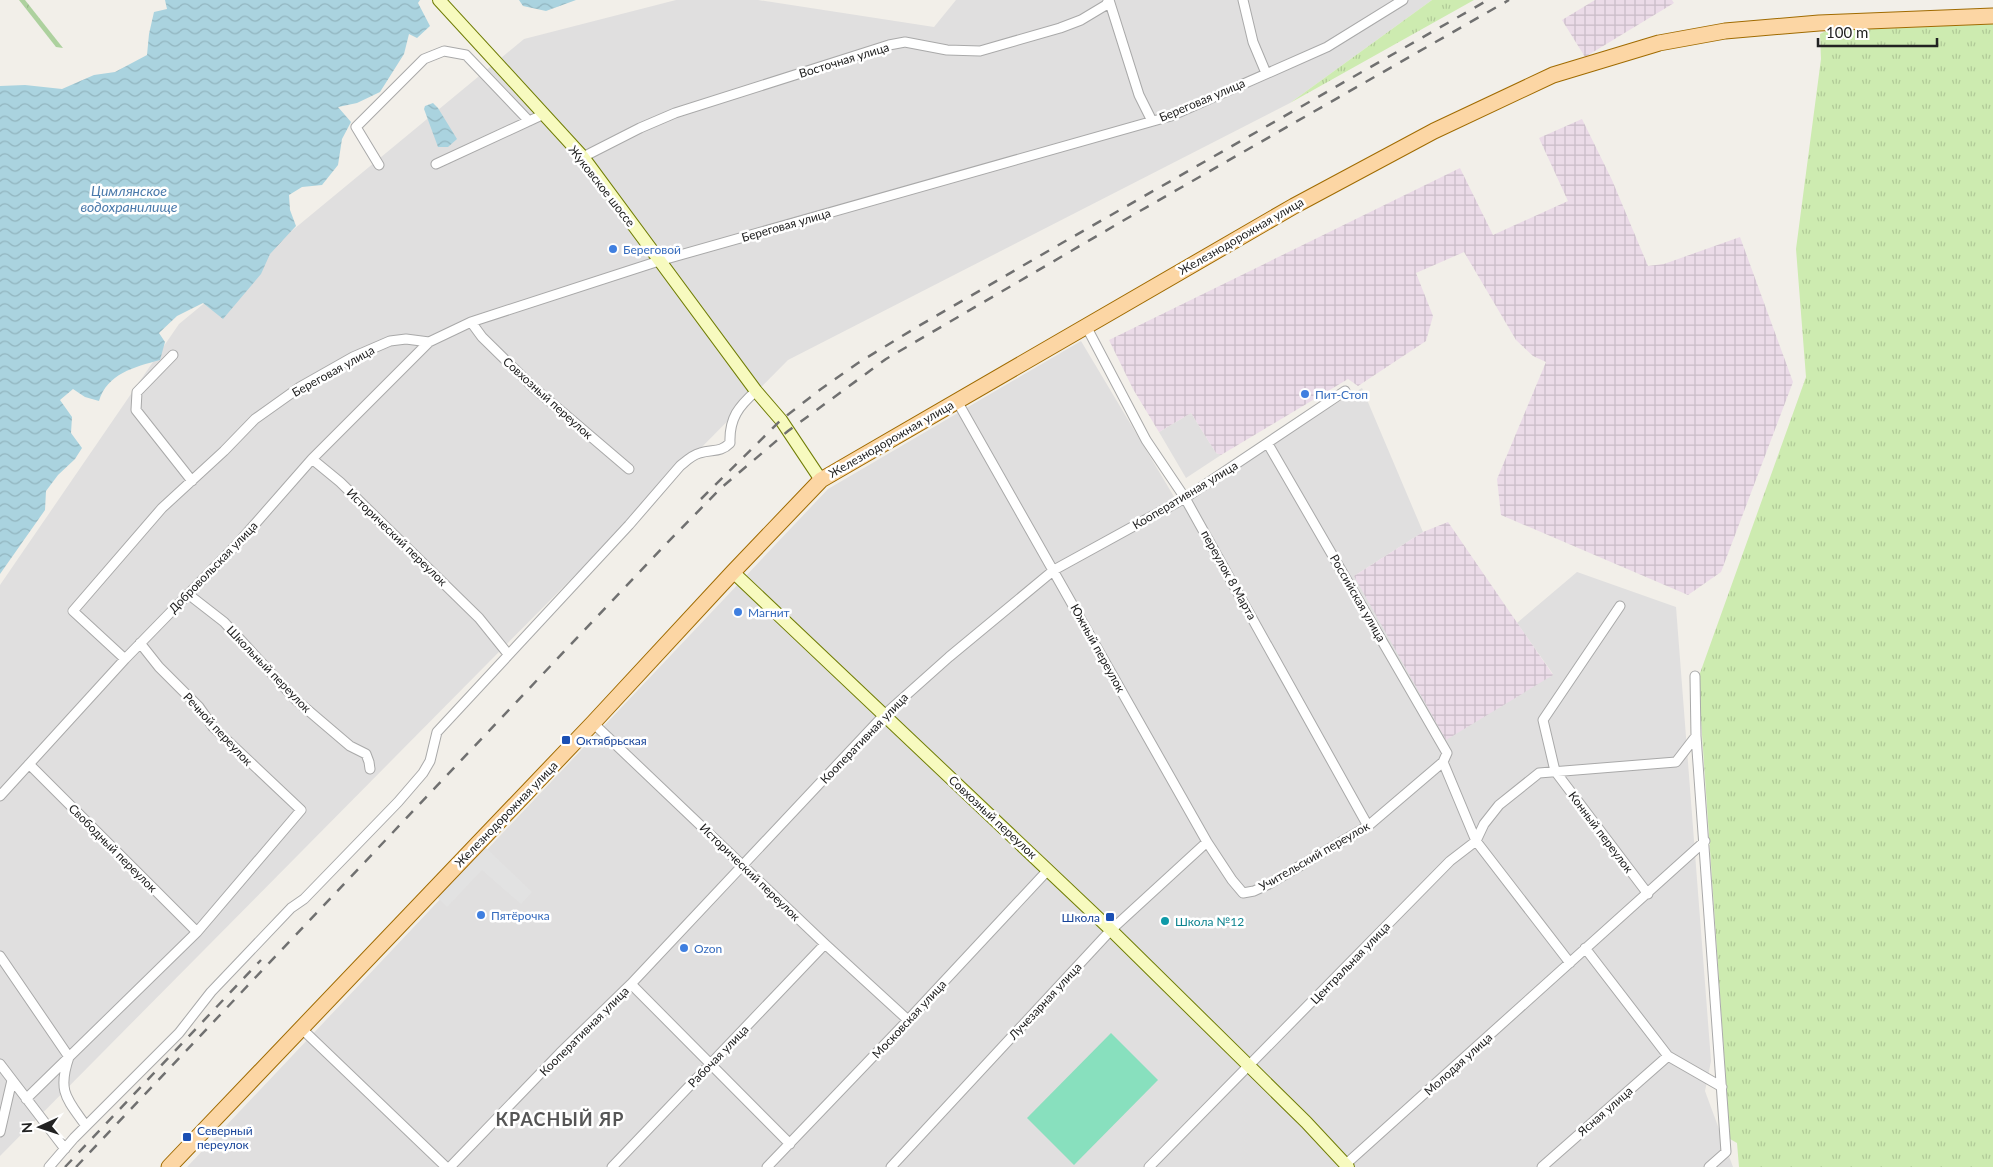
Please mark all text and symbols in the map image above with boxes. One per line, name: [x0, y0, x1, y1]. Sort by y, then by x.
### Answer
scale bar: [1818, 15, 1937, 47]
text: 100 m: [1826, 23, 1868, 41]
street label: Восточная улица: [797, 39, 891, 81]
street label: Береговая улица: [1157, 75, 1247, 125]
street label: Жуковское шоссе: [566, 142, 638, 230]
water label: Цимлянское водохранилище: [80, 182, 178, 215]
street label: Железнодорожная улица: [1176, 194, 1306, 278]
street label: Береговая улица: [740, 205, 832, 245]
place label: Береговой: [623, 242, 681, 257]
marker: Береговой: [607, 243, 619, 255]
street label: Береговая улица: [289, 342, 377, 400]
street label: Совхозный переулок: [500, 354, 596, 443]
place label: Пит-Стоп: [1315, 387, 1368, 402]
marker: Пит-Стоп: [1299, 388, 1311, 400]
street label: Железнодорожная улица: [826, 397, 956, 481]
street label: Кооперативная улица: [1130, 458, 1240, 532]
street label: Исторический переулок: [344, 485, 451, 589]
street label: Добровольская улица: [165, 518, 261, 616]
street label: переулок 8 Марта: [1198, 528, 1260, 622]
street label: Российская улица: [1327, 552, 1389, 644]
street label: Южный переулок: [1067, 601, 1129, 696]
place label: Магнит: [748, 605, 790, 620]
marker: Магнит: [732, 606, 744, 618]
street label: Школьный переулок: [224, 622, 315, 716]
street label: Речной переулок: [180, 689, 256, 769]
street label: Кооперативная улица: [817, 690, 911, 786]
place label: Октябрьская: [576, 733, 647, 748]
marker: Октябрьская: [560, 734, 572, 746]
street label: Железнодорожная улица: [451, 758, 561, 870]
street label: Совхозный переулок: [946, 772, 1041, 862]
street label: Конный переулок: [1565, 788, 1637, 876]
street label: Свободный переулок: [66, 801, 161, 896]
street label: Учительский переулок: [1256, 818, 1373, 894]
street label: Исторический переулок: [697, 820, 804, 924]
place label: Пятёрочка: [491, 908, 550, 923]
marker: Пятёрочка: [475, 909, 487, 921]
place label: Школа: [1062, 910, 1100, 925]
marker: Школа: [1104, 911, 1116, 923]
place label: Школа №12: [1175, 914, 1244, 929]
marker: Школа №12: [1159, 915, 1171, 927]
street label: Центральная улица: [1307, 919, 1393, 1007]
place label: Ozon: [694, 941, 722, 956]
marker: Ozon: [678, 942, 690, 954]
street label: Лучезарная улица: [1005, 959, 1085, 1043]
street label: Московская улица: [869, 977, 949, 1061]
street label: Кооперативная улица: [536, 983, 632, 1079]
street label: Рабочая улица: [685, 1022, 751, 1090]
street label: Молодая улица: [1421, 1030, 1495, 1098]
street label: Ясная улица: [1574, 1083, 1636, 1140]
north arrow: [15, 1102, 65, 1152]
district label: КРАСНЫЙ ЯР: [496, 1108, 624, 1130]
text: N: [18, 1122, 35, 1134]
place label: Северный переулок: [197, 1123, 253, 1152]
marker: Северный переулок: [181, 1131, 193, 1143]

